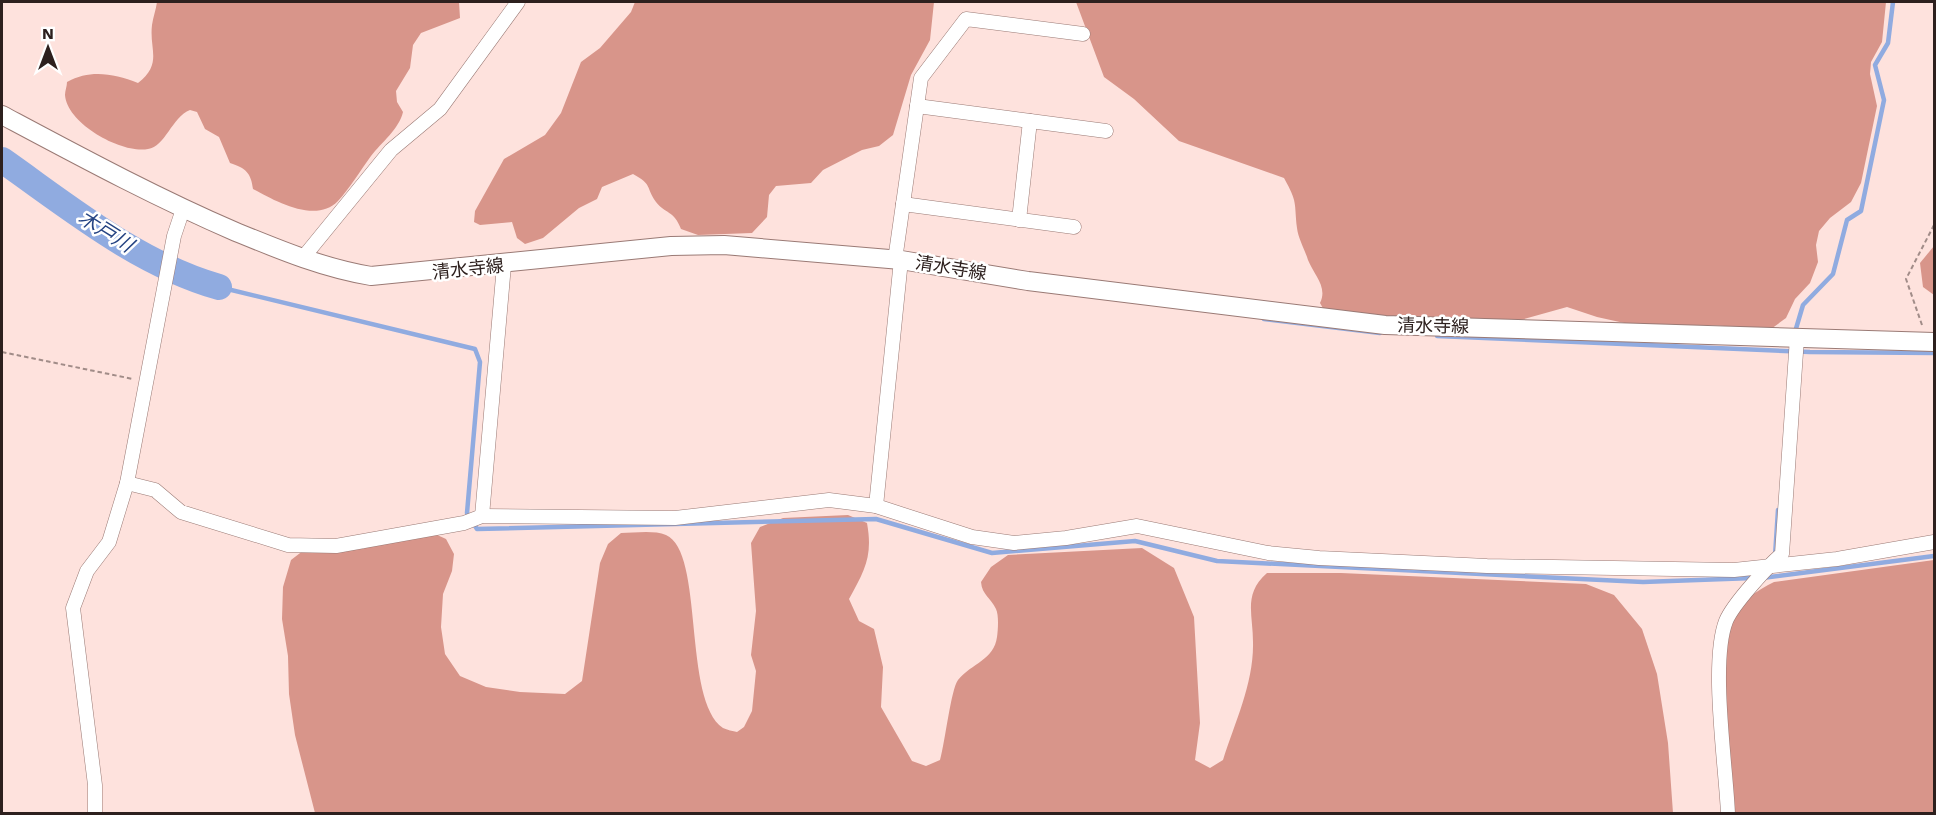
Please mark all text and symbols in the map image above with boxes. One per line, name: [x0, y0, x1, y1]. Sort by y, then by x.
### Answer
north arrow: [18, 18, 78, 78]
text: N: [42, 24, 54, 43]
water label: 木戸川: [74, 205, 139, 258]
street label: 清水寺線: [914, 252, 988, 284]
street label: 清水寺線: [431, 254, 505, 283]
street label: 清水寺線: [1397, 314, 1469, 337]

